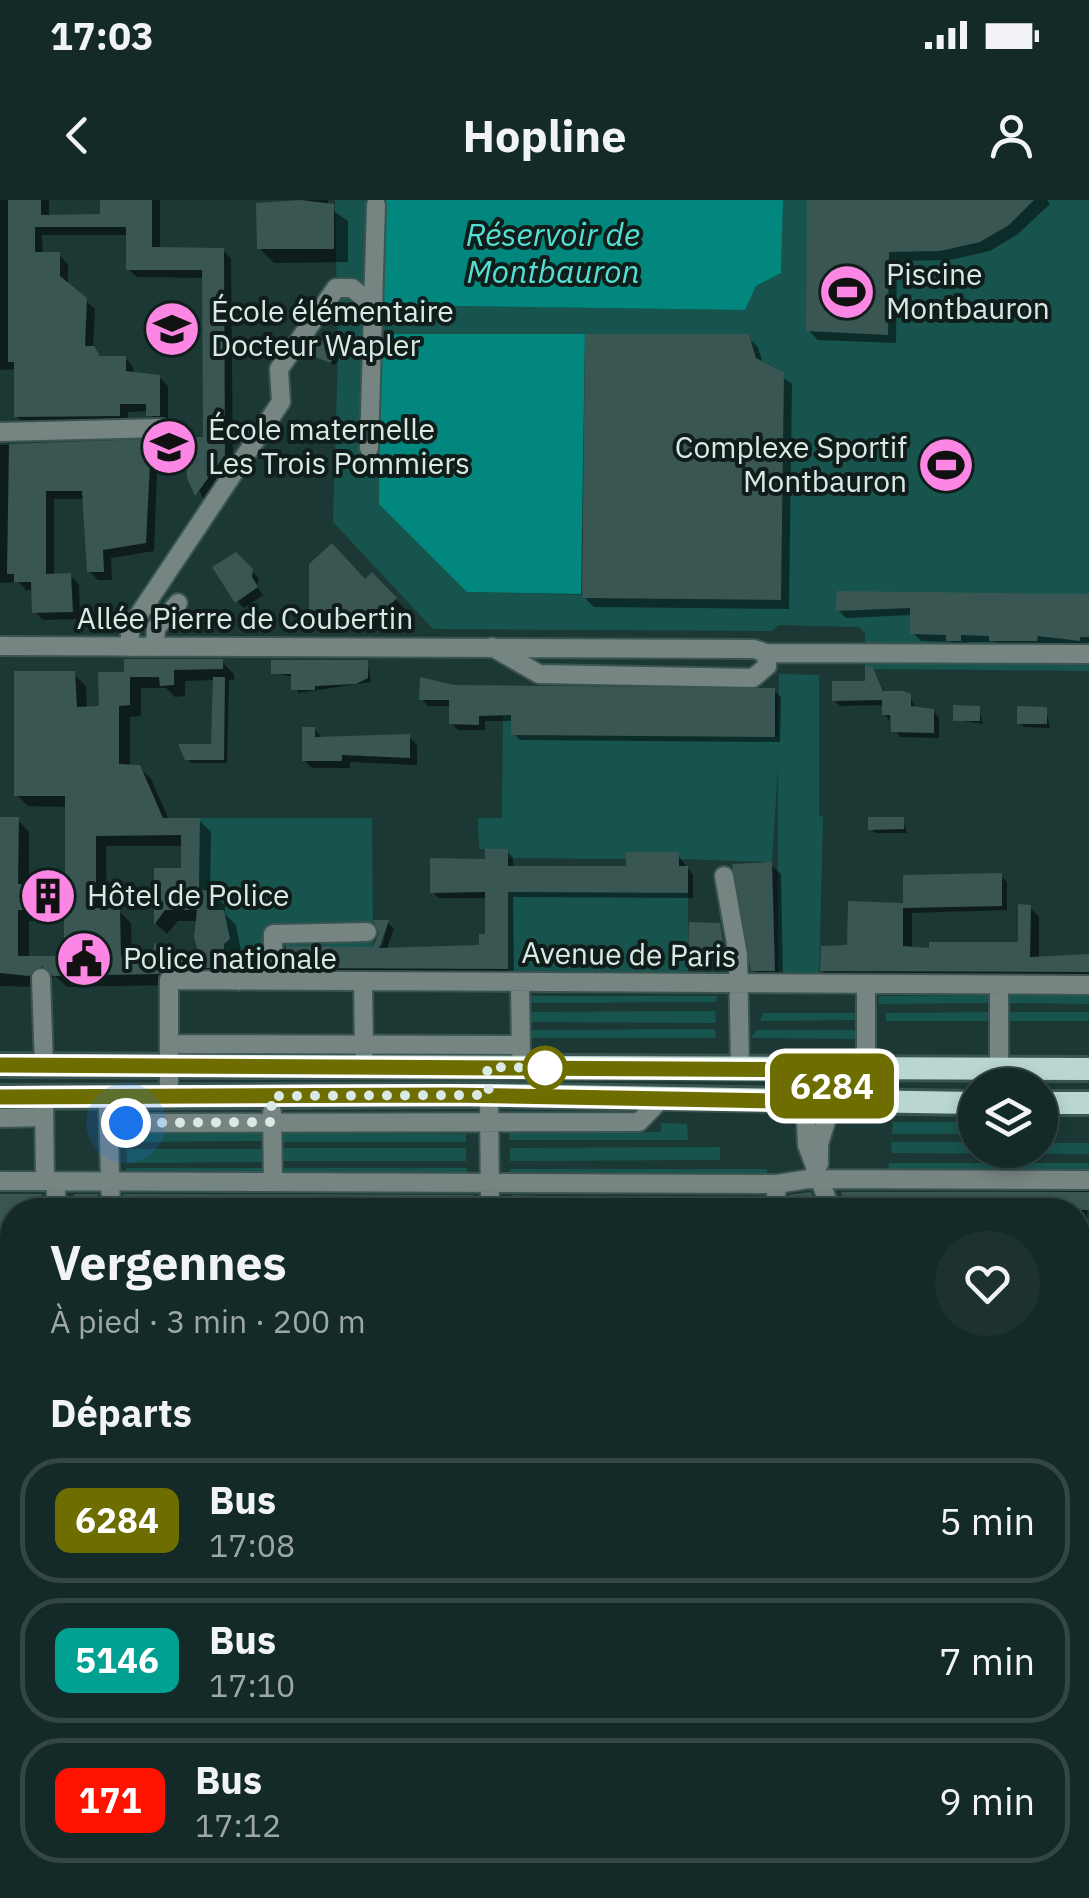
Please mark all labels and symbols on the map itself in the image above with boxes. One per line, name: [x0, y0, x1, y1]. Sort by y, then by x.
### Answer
water label: Réservoir de Montbauron: [466, 213, 640, 292]
place label: Piscine Montbauron: [886, 254, 1050, 327]
sports icon: Piscine Montbauron: [817, 262, 877, 322]
place label: École élémentaire Docteur Wapler: [211, 291, 454, 364]
school or university icon: École élémentaire Docteur Wapler: [142, 299, 202, 359]
place label: École maternelle Les Trois Pommiers: [208, 409, 470, 482]
school or university icon: École maternelle Les Trois Pommiers: [139, 417, 199, 477]
place label: Complexe Sportif Montbauron: [675, 427, 907, 500]
sports icon: Complexe Sportif Montbauron: [916, 435, 976, 495]
street label: Allée Pierre de Coubertin: [77, 598, 413, 637]
building icon: Hôtel de Police: [18, 866, 78, 926]
place label: Hôtel de Police: [87, 875, 290, 914]
public building icon: Police nationale: [54, 929, 114, 989]
street label: Avenue de Paris: [521, 932, 737, 975]
place label: Police nationale: [123, 938, 337, 977]
unlabelled marker: [524, 1047, 566, 1089]
line badge: 6284: [762, 1054, 902, 1118]
your location: [101, 1098, 151, 1148]

